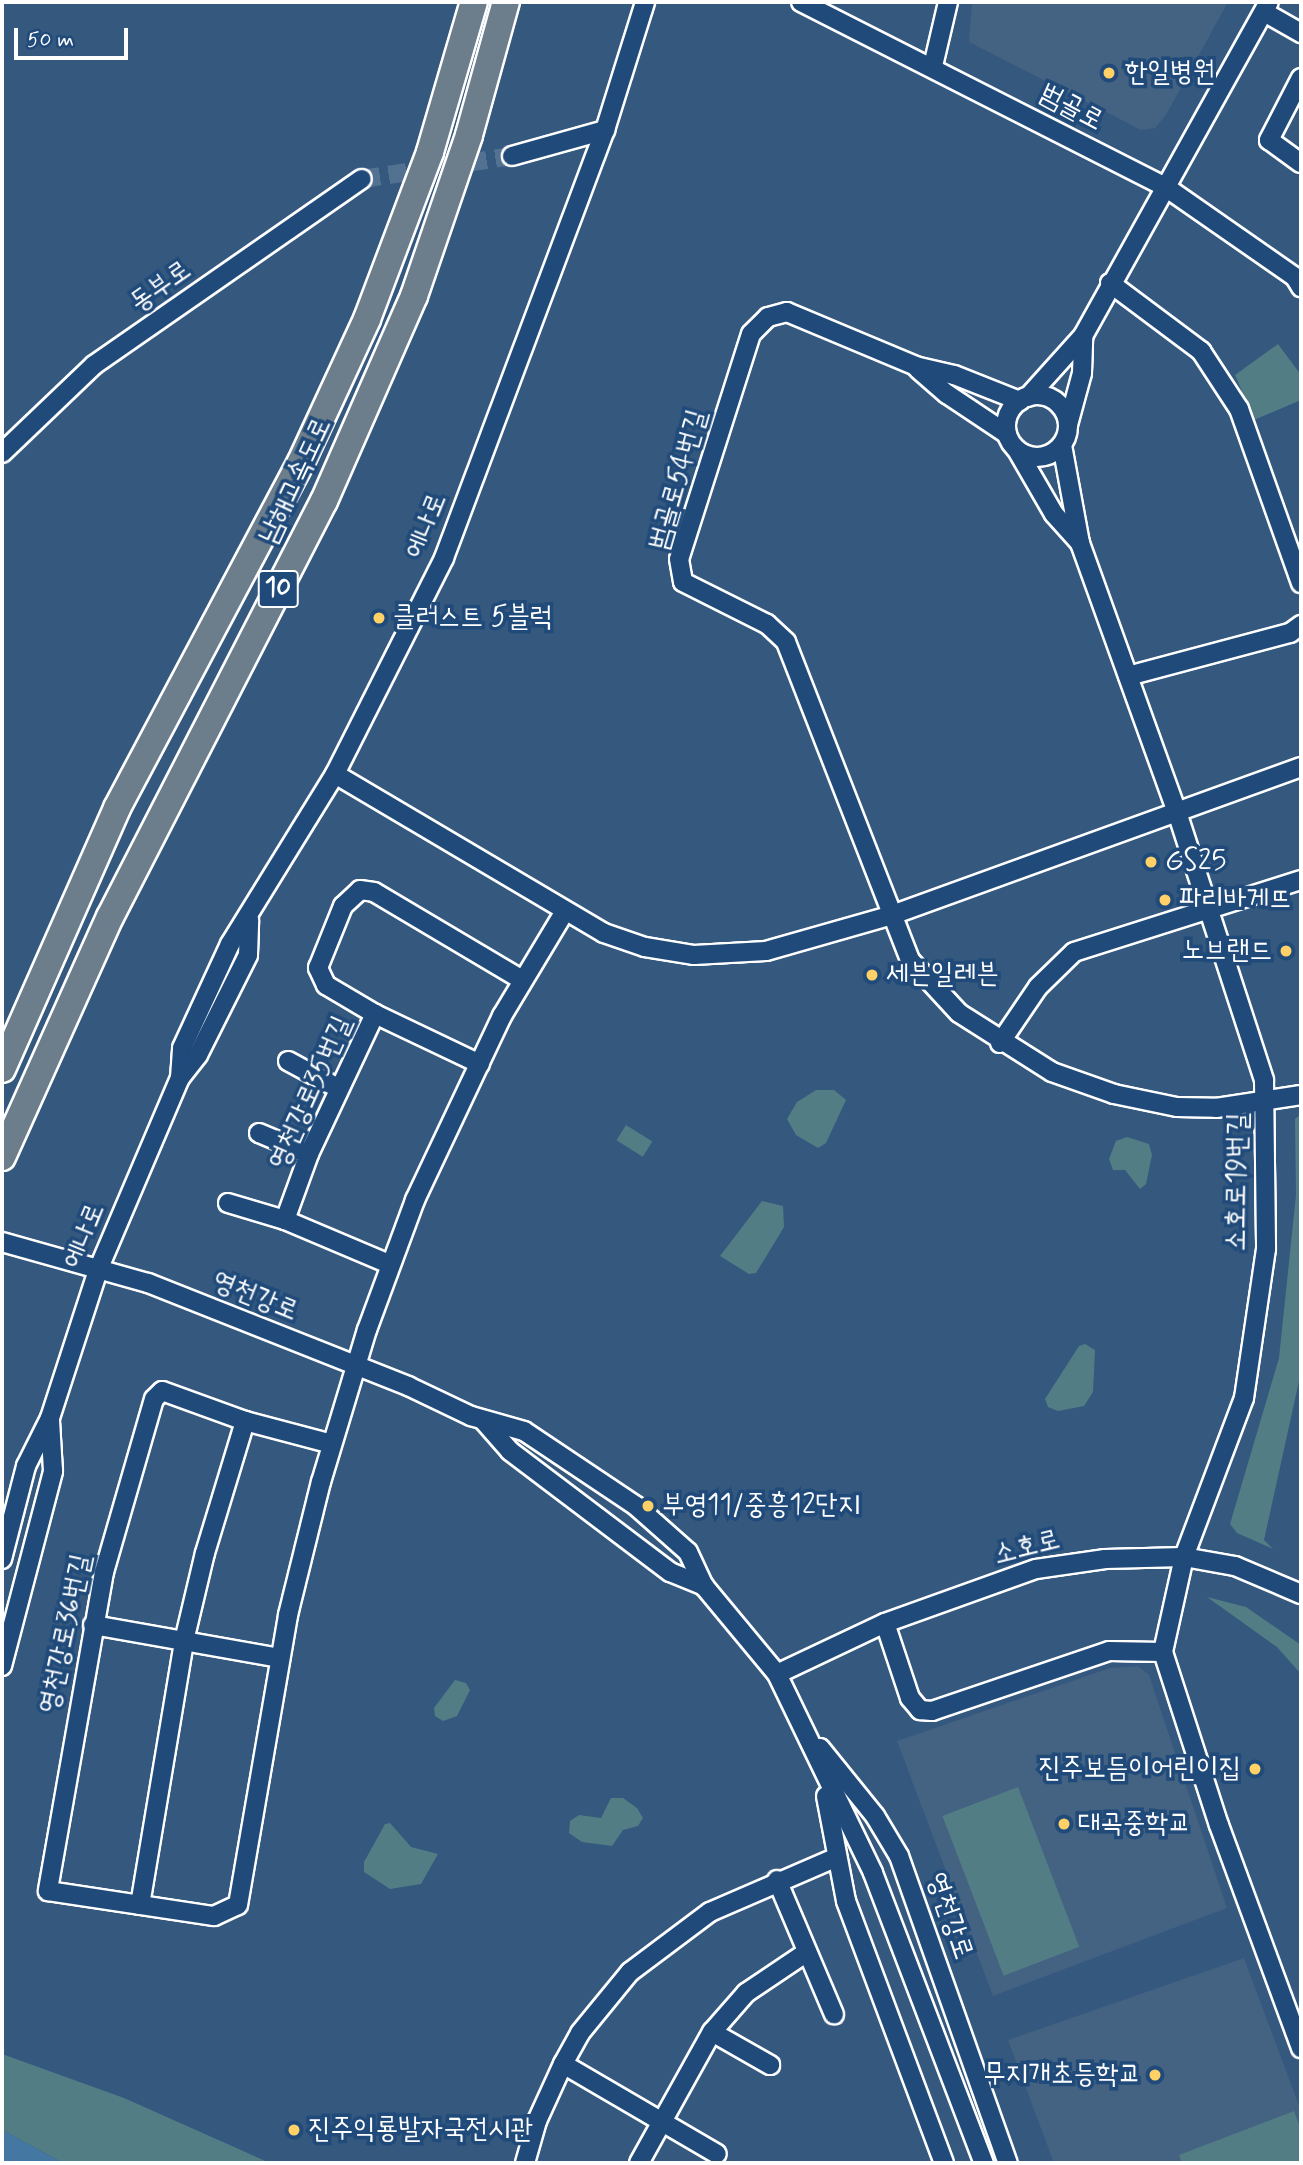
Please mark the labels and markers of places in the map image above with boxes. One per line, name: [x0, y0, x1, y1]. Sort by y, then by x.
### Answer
place label: 한일병원: [1125, 56, 1215, 90]
marker: 한일병원: [1099, 63, 1119, 83]
place label: 클러스트 5블럭: [393, 601, 553, 635]
marker: 클러스트 5블럭: [371, 610, 387, 626]
place label: GS25: [1165, 845, 1226, 879]
marker: GS25: [1143, 854, 1159, 870]
place label: 파리바게뜨: [1179, 883, 1292, 917]
marker: 파리바게뜨: [1157, 892, 1173, 908]
place label: 노브랜드: [1182, 934, 1272, 968]
marker: 노브랜드: [1278, 943, 1294, 959]
place label: 세븐일레븐: [886, 958, 999, 992]
marker: 세븐일레븐: [864, 967, 880, 983]
place label: 부영11/중흥12단지: [662, 1489, 861, 1523]
marker: 부영11/중흥12단지: [640, 1498, 656, 1514]
place label: 진주보듬이어린이집: [1038, 1752, 1241, 1786]
marker: 진주보듬이어린이집: [1247, 1761, 1263, 1777]
place label: 대곡중학교: [1078, 1807, 1191, 1841]
marker: 대곡중학교: [1056, 1816, 1072, 1832]
place label: 무지개초등학교: [983, 2058, 1141, 2092]
marker: 무지개초등학교: [1147, 2067, 1163, 2083]
place label: 진주익룡발자국전시관: [308, 2113, 533, 2147]
marker: 진주익룡발자국전시관: [286, 2122, 302, 2138]

